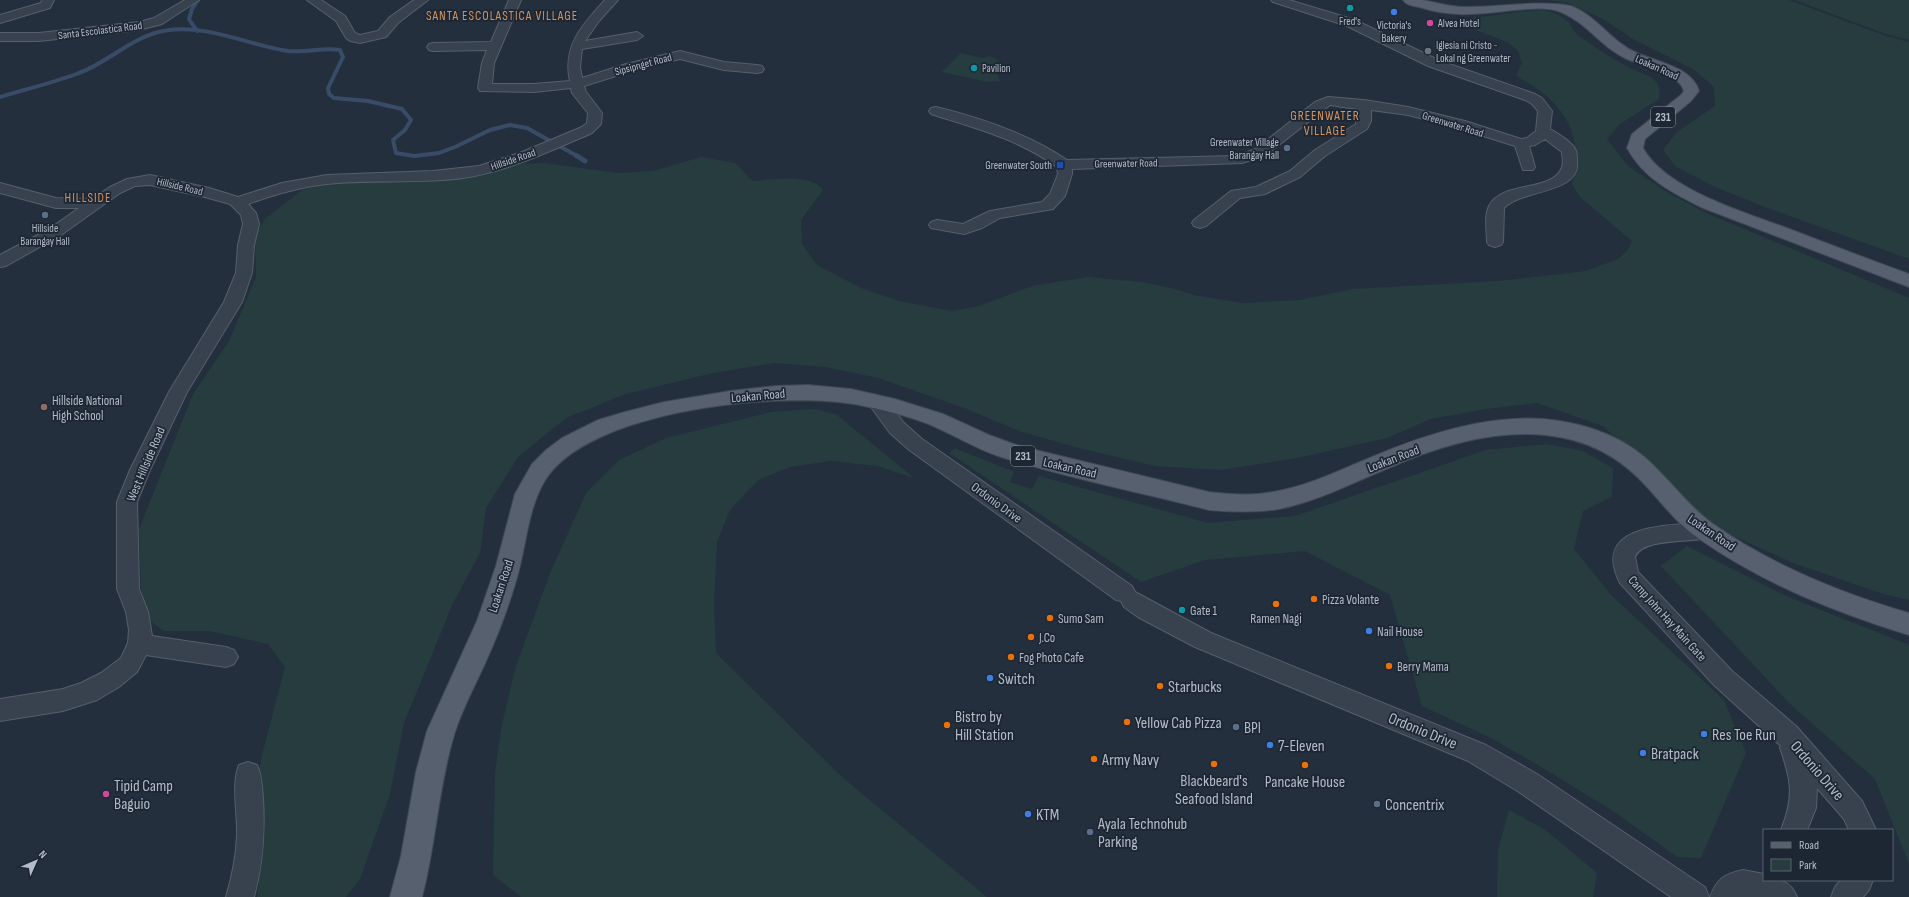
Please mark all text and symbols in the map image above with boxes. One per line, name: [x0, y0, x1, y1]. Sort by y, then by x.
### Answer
marker: Fred's: [1345, 3, 1355, 13]
marker: Victoria's Bakery: [1389, 7, 1399, 17]
district label: SANTA ESCOLASTICA VILLAGE: [426, 8, 578, 24]
place label: Fred's: [1339, 15, 1361, 28]
place label: Alvea Hotel: [1437, 17, 1479, 30]
marker: Alvea Hotel: [1425, 18, 1435, 28]
street label: Santa Escolastica Road: [57, 19, 143, 42]
place label: Victoria's Bakery: [1377, 19, 1411, 45]
place label: Iglesia ni Cristo - Lokal ng Greenwater: [1436, 39, 1511, 65]
marker: Iglesia ni Cristo - Lokal ng Greenwater: [1423, 46, 1433, 56]
street label: Sipsipnget Road: [613, 50, 674, 78]
street label: Loakan Road: [1633, 52, 1681, 83]
place label: Pavilion: [982, 62, 1011, 75]
marker: Pavilion: [969, 63, 979, 73]
road number: 231: [1651, 107, 1675, 127]
district label: GREENWATER VILLAGE: [1290, 108, 1360, 139]
street label: Greenwater Road: [1421, 109, 1485, 140]
place label: Greenwater Village Barangay Hall: [1210, 136, 1279, 162]
marker: Greenwater Village Barangay Hall: [1282, 143, 1292, 153]
street label: Hillside Road: [489, 146, 538, 173]
street label: Greenwater Road: [1094, 156, 1158, 171]
place label: Greenwater South: [985, 159, 1052, 172]
marker: Greenwater South: [1055, 160, 1065, 170]
street label: Hillside Road: [156, 175, 205, 198]
district label: HILLSIDE: [65, 190, 111, 206]
marker: Hillside Barangay Hall: [40, 210, 50, 220]
place label: Hillside Barangay Hall: [20, 222, 70, 248]
street label: Loakan Road: [730, 386, 786, 406]
place label: Hillside National High School: [52, 393, 122, 424]
marker: Hillside National High School: [39, 402, 49, 412]
street label: West Hillside Road: [123, 425, 169, 504]
street label: Loakan Road: [1365, 442, 1422, 476]
road number: 231: [1011, 446, 1035, 466]
street label: Loakan Road: [1042, 454, 1098, 482]
street label: Ordonio Drive: [968, 479, 1025, 527]
street label: Loakan Road: [1684, 511, 1738, 555]
street label: Loakan Road: [485, 558, 517, 615]
street label: Camp John Hay Main Gate: [1624, 572, 1710, 665]
place label: Pizza Volante: [1322, 592, 1379, 608]
marker: Pizza Volante: [1309, 594, 1319, 604]
marker: Ramen Nagi: [1271, 599, 1281, 609]
place label: Gate 1: [1190, 603, 1218, 619]
marker: Gate 1: [1177, 605, 1187, 615]
place label: Sumo Sam: [1058, 611, 1104, 627]
place label: Ramen Nagi: [1250, 611, 1302, 627]
marker: Sumo Sam: [1045, 613, 1055, 623]
place label: Nail House: [1377, 624, 1423, 640]
marker: Nail House: [1364, 626, 1374, 636]
place label: J.Co: [1038, 630, 1055, 646]
marker: J.Co: [1026, 632, 1036, 642]
place label: Fog Photo Cafe: [1019, 650, 1084, 666]
marker: Fog Photo Cafe: [1006, 652, 1016, 662]
place label: Berry Mama: [1397, 659, 1449, 675]
marker: Berry Mama: [1384, 661, 1394, 671]
place label: Switch: [998, 670, 1035, 689]
marker: Switch: [985, 673, 995, 683]
place label: Starbucks: [1168, 678, 1222, 697]
marker: Starbucks: [1155, 681, 1165, 691]
place label: Bistro by Hill Station: [955, 708, 1014, 745]
street label: Ordonio Drive: [1385, 709, 1460, 754]
place label: Yellow Cab Pizza: [1135, 714, 1222, 733]
marker: Yellow Cab Pizza: [1122, 717, 1132, 727]
place label: BPI: [1244, 719, 1261, 738]
marker: Bistro by Hill Station: [942, 720, 952, 730]
marker: BPI: [1231, 722, 1241, 732]
place label: Res Toe Run: [1712, 726, 1776, 745]
marker: Res Toe Run: [1699, 729, 1709, 739]
place label: 7-Eleven: [1278, 737, 1325, 756]
street label: Ordonio Drive: [1786, 737, 1848, 805]
marker: 7-Eleven: [1265, 740, 1275, 750]
place label: Bratpack: [1651, 745, 1699, 764]
marker: Bratpack: [1638, 748, 1648, 758]
place label: Army Navy: [1101, 751, 1159, 770]
marker: Army Navy: [1089, 754, 1099, 764]
marker: Blackbeard's Seafood Island: [1209, 759, 1219, 769]
marker: Pancake House: [1300, 760, 1310, 770]
place label: Blackbeard's Seafood Island: [1175, 772, 1253, 809]
place label: Pancake House: [1265, 773, 1345, 792]
place label: Tipid Camp Baguio: [114, 777, 173, 814]
marker: Tipid Camp Baguio: [101, 789, 111, 799]
place label: Concentrix: [1385, 796, 1444, 815]
marker: Concentrix: [1372, 799, 1382, 809]
place label: KTM: [1036, 806, 1059, 825]
marker: KTM: [1023, 809, 1033, 819]
place label: Ayala Technohub Parking: [1097, 815, 1187, 852]
marker: Ayala Technohub Parking: [1085, 827, 1095, 837]
legend: [1763, 829, 1893, 881]
text: Road: [1799, 838, 1819, 853]
north arrow: [16, 841, 56, 881]
text: N: [36, 848, 49, 861]
text: Park: [1799, 858, 1817, 873]

